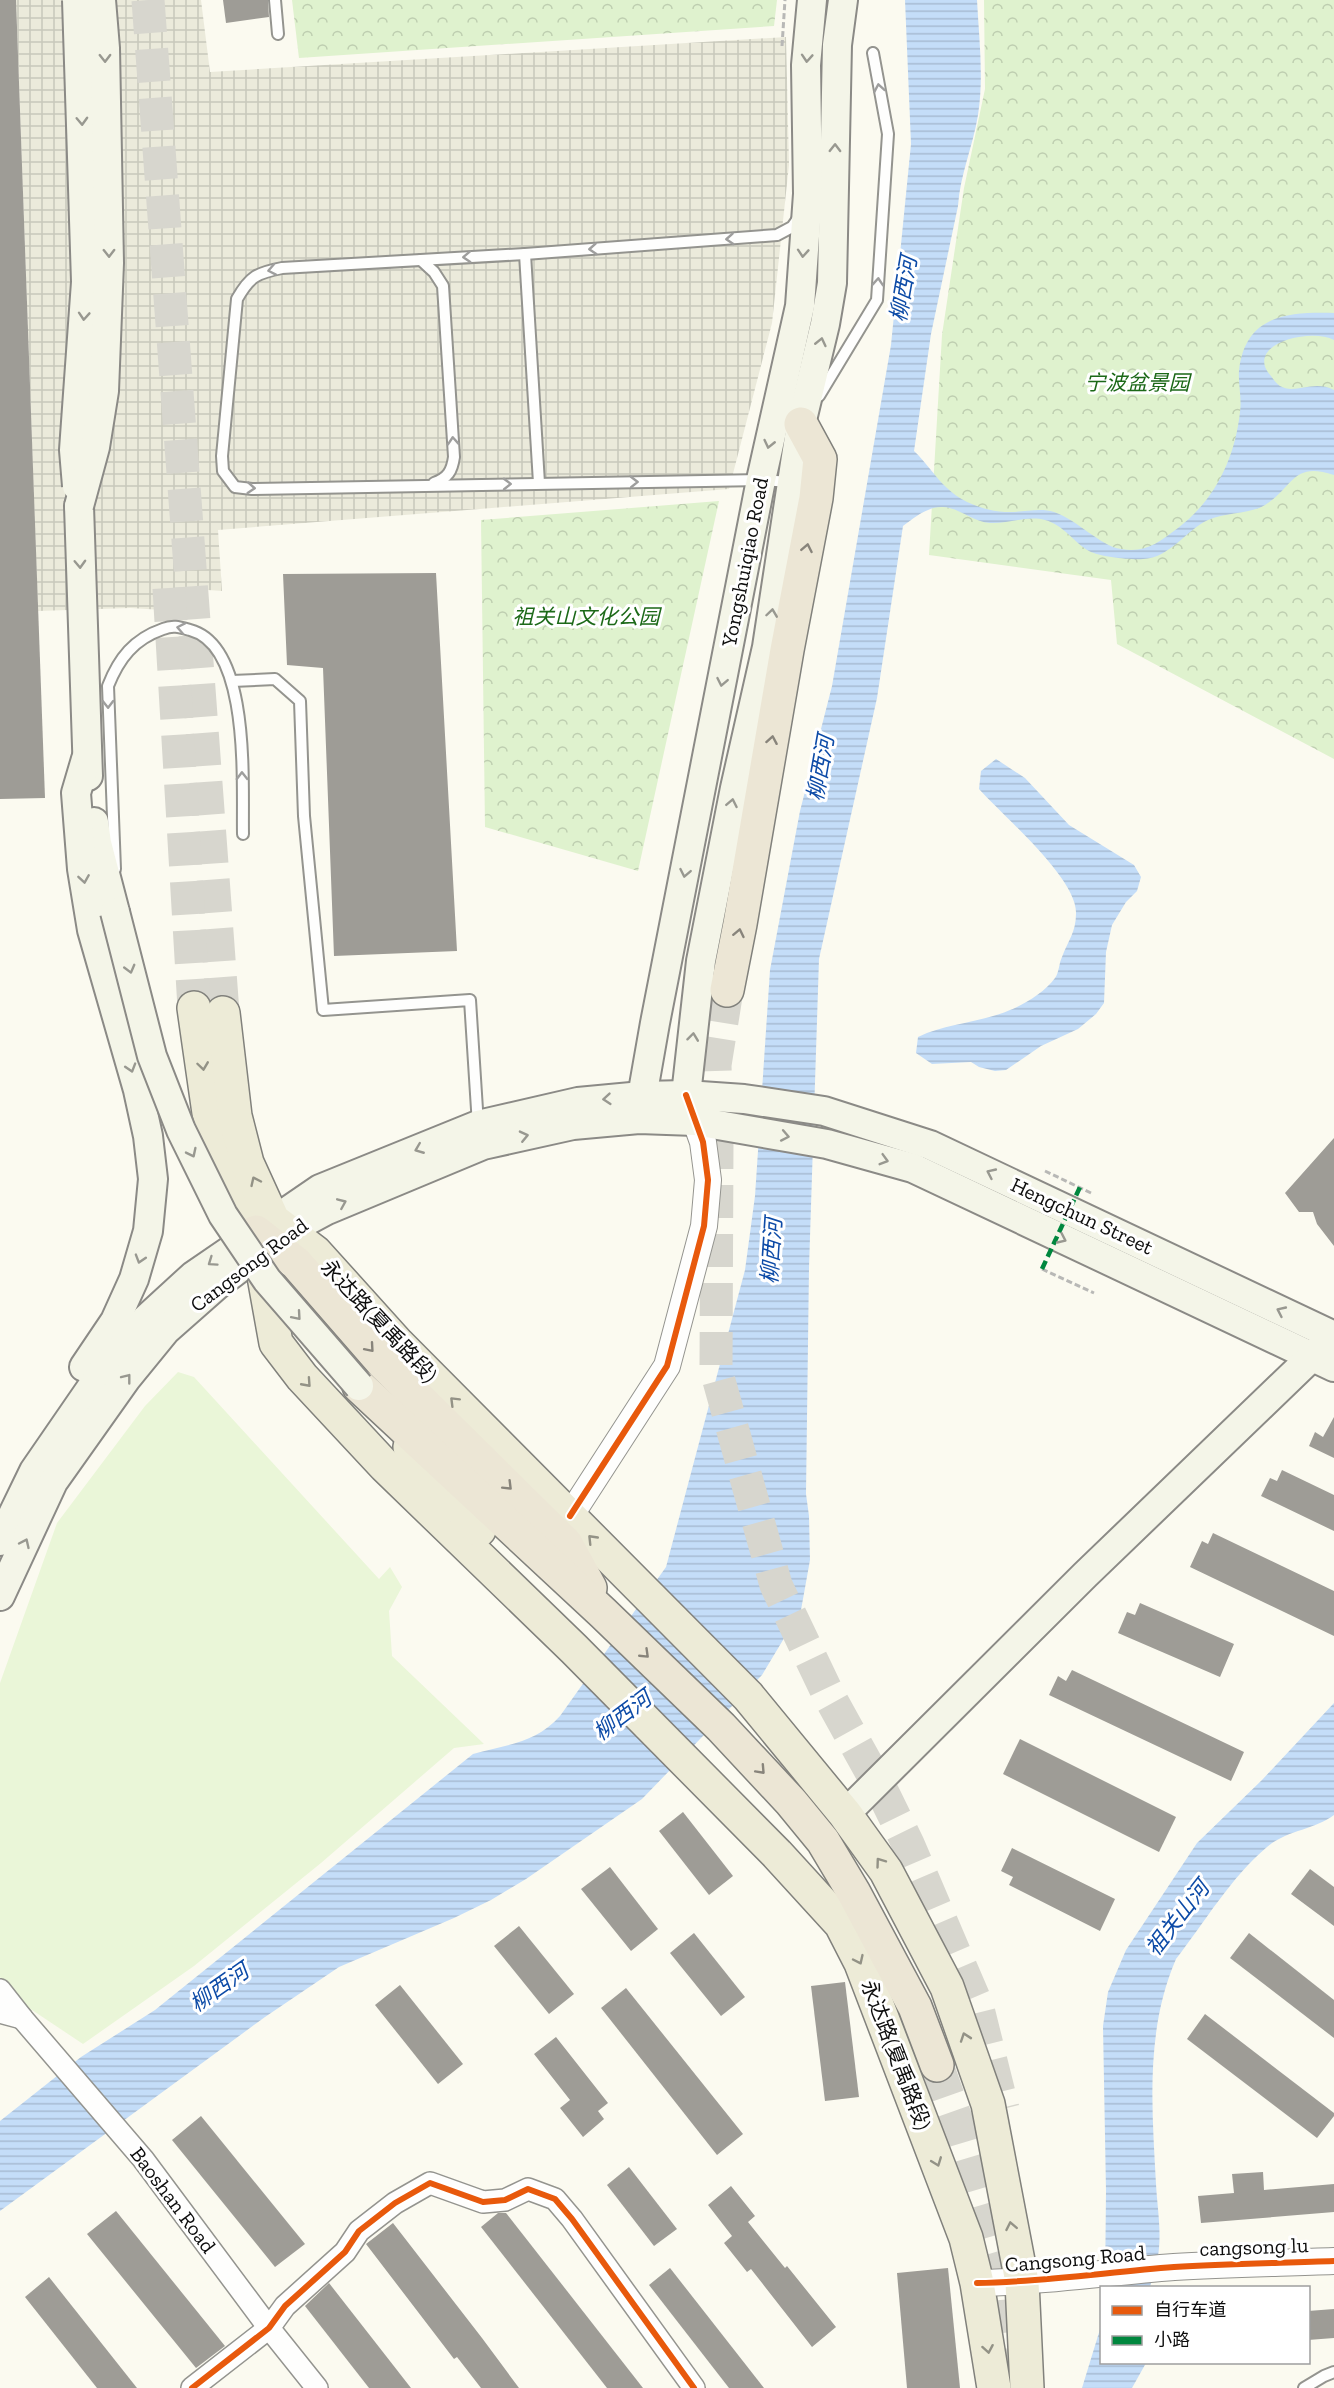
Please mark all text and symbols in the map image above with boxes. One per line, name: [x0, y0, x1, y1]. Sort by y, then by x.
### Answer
one-way arrow: [99, 54, 111, 63]
one-way arrow: [801, 54, 814, 63]
one-way arrow: [873, 83, 886, 93]
one-way arrow: [75, 117, 88, 126]
one-way arrow: [828, 144, 841, 153]
one-way arrow: [725, 232, 734, 245]
one-way arrow: [588, 242, 597, 255]
one-way arrow: [797, 248, 810, 257]
one-way arrow: [103, 249, 115, 258]
water label: 柳西河: [884, 250, 923, 324]
one-way arrow: [462, 251, 471, 264]
one-way arrow: [267, 263, 277, 276]
one-way arrow: [871, 277, 884, 286]
one-way arrow: [77, 312, 90, 321]
one-way arrow: [813, 337, 826, 347]
park label: 宁波盆景园: [1085, 370, 1192, 395]
one-way arrow: [447, 436, 460, 445]
one-way arrow: [763, 439, 776, 449]
street label: Yongshuiqiao Road: [716, 475, 773, 650]
one-way arrow: [629, 476, 638, 488]
one-way arrow: [502, 478, 511, 490]
one-way arrow: [247, 481, 256, 494]
one-way arrow: [800, 544, 812, 553]
one-way arrow: [74, 560, 87, 569]
park label: 祖关山文化公园: [513, 604, 662, 629]
one-way arrow: [765, 608, 777, 617]
one-way arrow: [176, 622, 186, 635]
one-way arrow: [716, 677, 729, 687]
one-way arrow: [102, 700, 115, 709]
water label: 柳西河: [801, 729, 840, 803]
one-way arrow: [765, 736, 777, 745]
one-way arrow: [236, 771, 248, 780]
one-way arrow: [725, 799, 738, 809]
one-way arrow: [679, 868, 692, 878]
one-way arrow: [77, 874, 89, 883]
one-way arrow: [731, 928, 744, 938]
one-way arrow: [122, 963, 135, 973]
one-way arrow: [686, 1032, 698, 1041]
one-way arrow: [196, 1061, 208, 1070]
one-way arrow: [124, 1062, 136, 1073]
one-way arrow: [602, 1092, 611, 1105]
one-way arrow: [780, 1129, 790, 1142]
one-way arrow: [519, 1130, 529, 1143]
one-way arrow: [414, 1141, 425, 1154]
one-way arrow: [184, 1146, 196, 1157]
one-way arrow: [878, 1153, 889, 1165]
one-way arrow: [986, 1169, 997, 1181]
street label: Hengchun Street: [1007, 1172, 1158, 1260]
one-way arrow: [250, 1176, 262, 1187]
one-way arrow: [335, 1198, 346, 1210]
street label: Cangsong Road: [185, 1212, 313, 1317]
water label: 柳西河: [756, 1213, 788, 1285]
one-way arrow: [1055, 1231, 1066, 1243]
one-way arrow: [135, 1253, 147, 1264]
street label: 永达路(夏禹路段): [316, 1254, 443, 1387]
one-way arrow: [208, 1255, 219, 1266]
one-way arrow: [1277, 1306, 1288, 1318]
one-way arrow: [290, 1309, 301, 1320]
one-way arrow: [363, 1341, 374, 1352]
one-way arrow: [120, 1373, 131, 1384]
one-way arrow: [300, 1375, 311, 1386]
one-way arrow: [451, 1397, 462, 1408]
one-way arrow: [500, 1479, 511, 1490]
one-way arrow: [588, 1535, 599, 1545]
one-way arrow: [17, 1538, 29, 1549]
one-way arrow: [639, 1647, 649, 1658]
water label: 柳西河: [588, 1682, 660, 1746]
one-way arrow: [754, 1763, 765, 1773]
one-way arrow: [876, 1858, 887, 1869]
water label: 祖关山河: [1140, 1872, 1218, 1961]
one-way arrow: [852, 1954, 864, 1965]
water label: 柳西河: [185, 1955, 257, 2017]
street label: 永达路(夏禹路段): [856, 1976, 937, 2133]
one-way arrow: [959, 2032, 972, 2043]
street label: Baoshan Road: [125, 2142, 222, 2258]
one-way arrow: [930, 2156, 942, 2167]
one-way arrow: [1005, 2221, 1018, 2231]
street label: cangsong lu: [1199, 2232, 1309, 2261]
street label: Cangsong Road: [1004, 2240, 1147, 2277]
legend: [1100, 2286, 1310, 2364]
text: 自行车道: [1154, 2299, 1226, 2321]
text: 小路: [1154, 2329, 1190, 2351]
one-way arrow: [982, 2345, 994, 2354]

